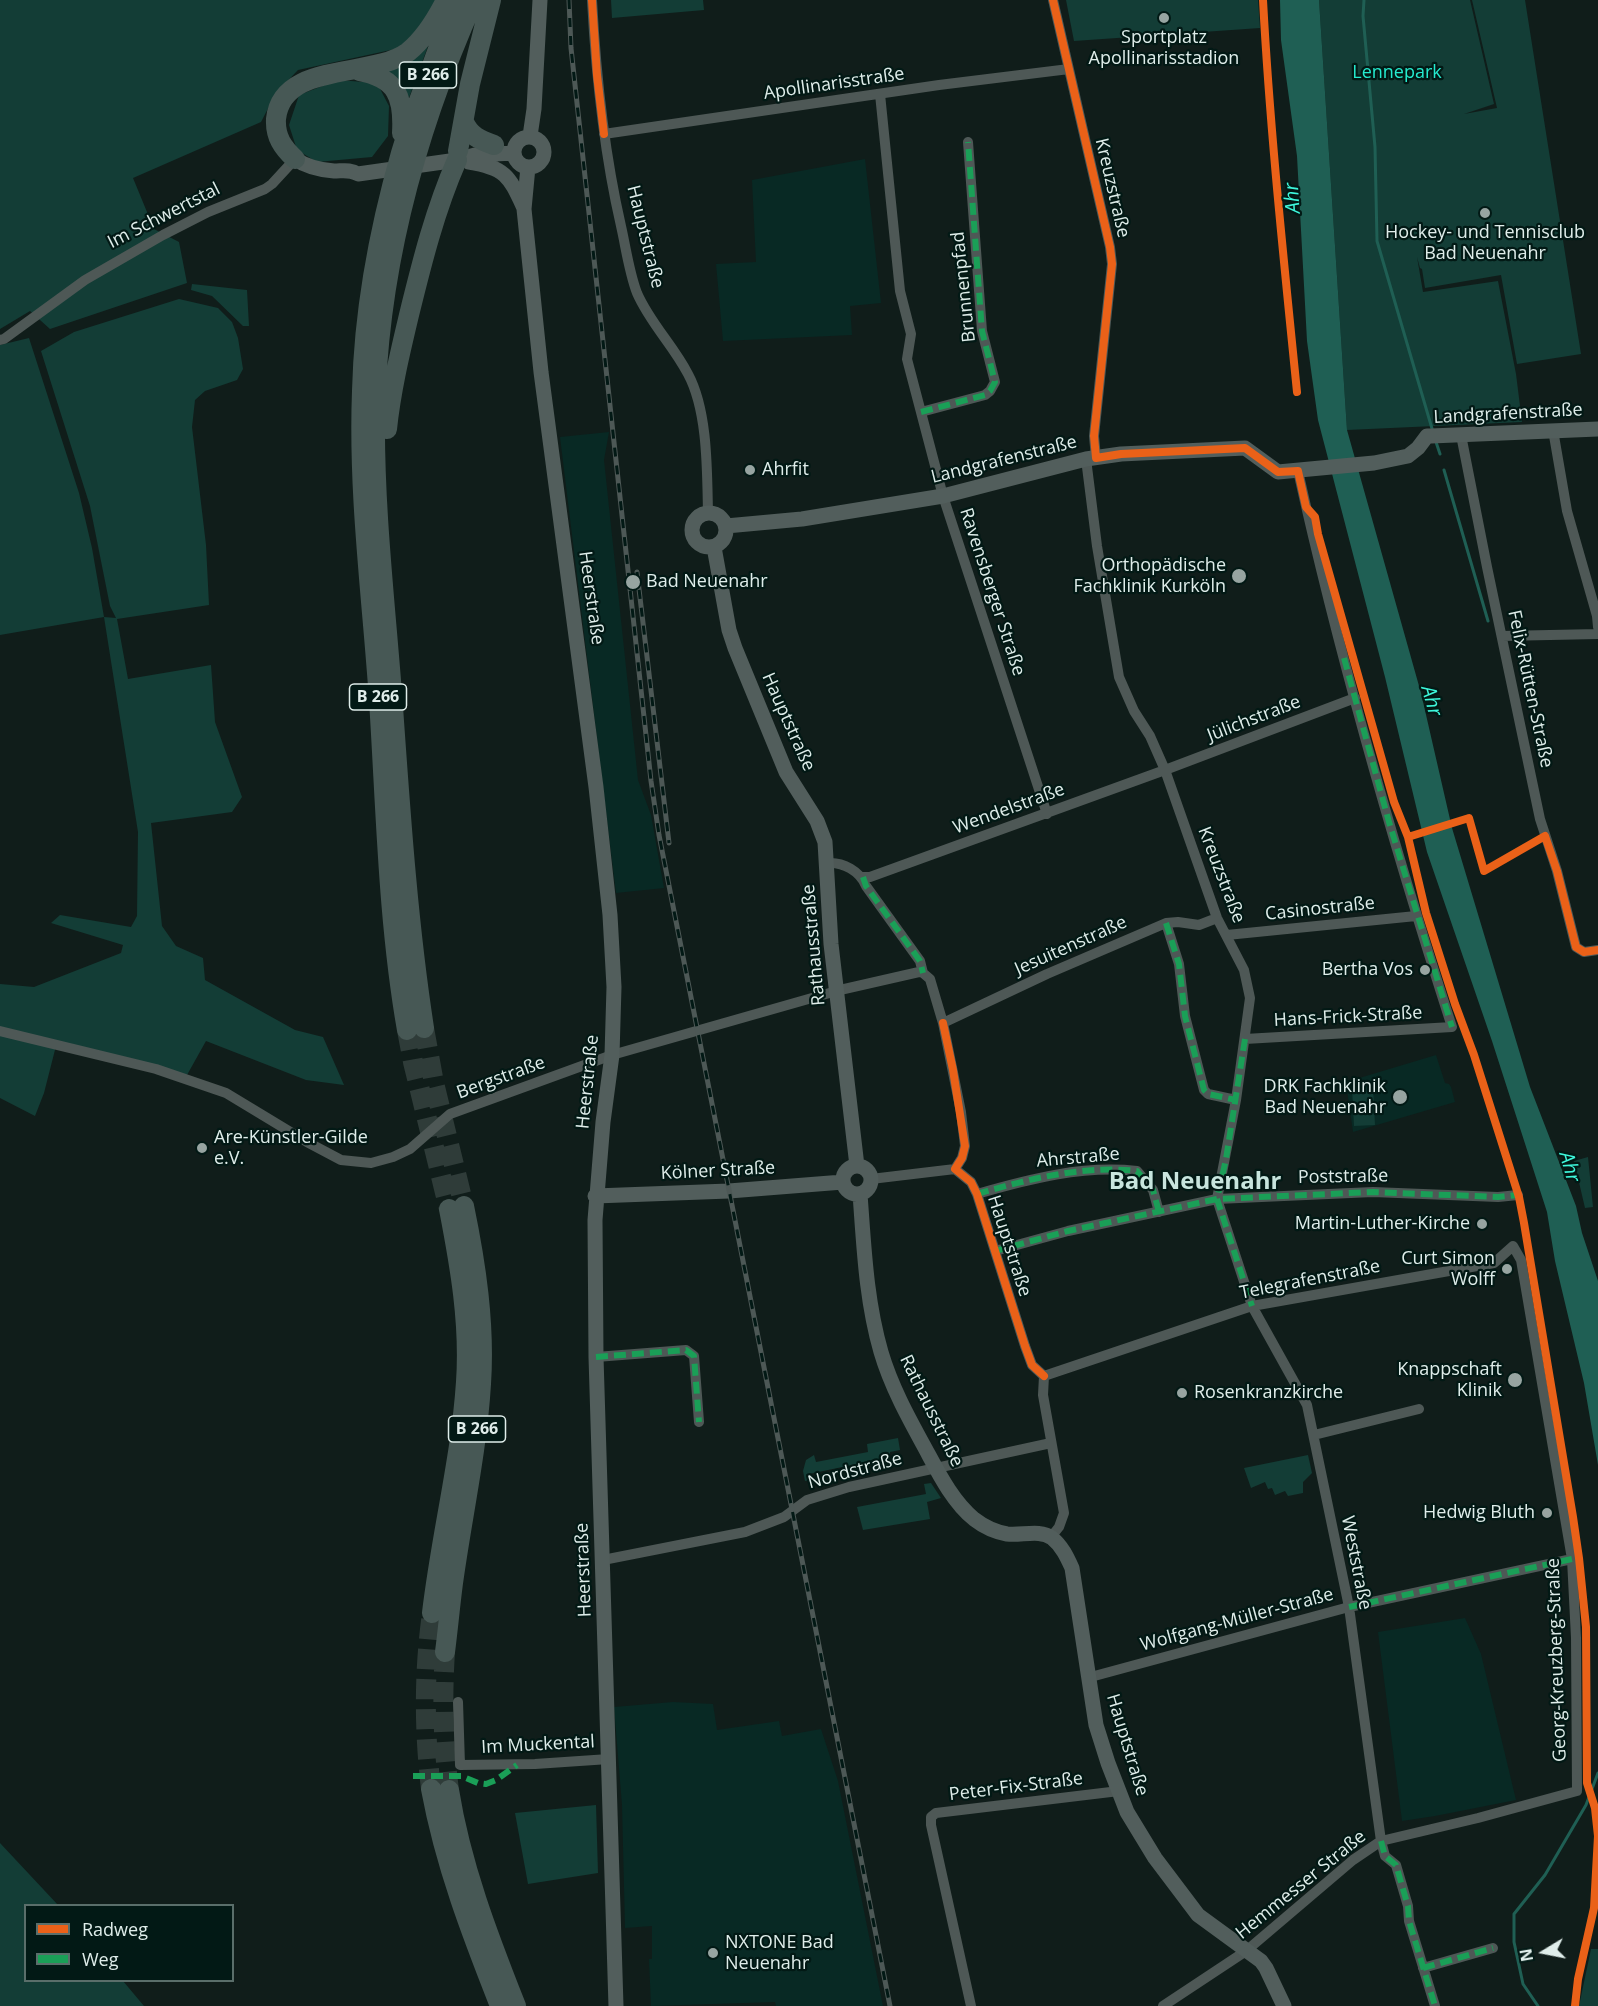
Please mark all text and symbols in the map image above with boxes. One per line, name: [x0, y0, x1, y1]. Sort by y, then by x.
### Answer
marker: Sportplatz Apollinarisstadion: [1157, 11, 1171, 25]
place label: Sportplatz Apollinarisstadion: [1089, 27, 1239, 70]
road number: B 266: [400, 62, 456, 88]
park label: Lennepark: [1352, 62, 1442, 84]
street label: Apollinarisstraße: [762, 63, 906, 105]
street label: Kreuzstraße: [1090, 136, 1134, 240]
street label: Im Schwertstal: [104, 178, 224, 254]
water label: Ahr: [1280, 182, 1306, 214]
street label: Hauptstraße: [622, 183, 668, 291]
marker: Hockey- und Tennisclub Bad Neuenahr: [1478, 206, 1492, 220]
place label: Hockey- und Tennisclub Bad Neuenahr: [1385, 222, 1585, 264]
street label: Brunnenpfad: [947, 231, 981, 343]
street label: Landgrafenstraße: [1433, 399, 1583, 429]
street label: Landgrafenstraße: [929, 431, 1079, 489]
place label: Ahrfit: [762, 459, 809, 481]
marker: Ahrfit: [743, 463, 757, 477]
street label: Ravensberger Straße: [955, 505, 1029, 679]
street label: Heerstraße: [574, 550, 608, 646]
place label: Orthopädische Fachklinik Kurköln: [1074, 555, 1226, 598]
marker: Orthopädische Fachklinik Kurköln: [1230, 567, 1248, 585]
place label: Bad Neuenahr: [646, 571, 768, 593]
marker: Bad Neuenahr: [624, 573, 642, 591]
street label: Felix-Rütten-Straße: [1503, 608, 1557, 770]
street label: Hauptstraße: [757, 669, 819, 775]
water label: Ahr: [1415, 683, 1447, 719]
road number: B 266: [350, 684, 406, 710]
street label: Jülichstraße: [1204, 691, 1304, 747]
street label: Wendelstraße: [950, 779, 1068, 839]
street label: Kreuzstraße: [1193, 824, 1249, 926]
street label: Rathausstraße: [798, 883, 830, 1007]
street label: Casinostraße: [1264, 893, 1376, 925]
street label: Jesuitenstraße: [1012, 912, 1130, 980]
place label: Bertha Vos: [1322, 959, 1413, 981]
marker: Bertha Vos: [1418, 963, 1432, 977]
street label: Hans-Frick-Straße: [1273, 1002, 1423, 1032]
street label: Heerstraße: [572, 1034, 604, 1130]
street label: Bergstraße: [454, 1052, 548, 1104]
place label: DRK Fachklinik Bad Neuenahr: [1264, 1076, 1386, 1118]
marker: DRK Fachklinik Bad Neuenahr: [1391, 1088, 1409, 1106]
place label: Are-Künstler-Gilde e.V.: [214, 1127, 368, 1170]
marker: Are-Künstler-Gilde e.V.: [195, 1141, 209, 1155]
street label: Ahrstraße: [1035, 1144, 1121, 1172]
water label: Ahr: [1553, 1149, 1585, 1185]
street label: Kölner Straße: [660, 1157, 776, 1185]
street label: Poststraße: [1298, 1165, 1388, 1189]
district label: Bad Neuenahr: [1109, 1168, 1281, 1196]
street label: Hauptstraße: [982, 1193, 1036, 1299]
place label: Martin-Luther-Kirche: [1295, 1213, 1470, 1235]
marker: Martin-Luther-Kirche: [1475, 1217, 1489, 1231]
place label: Curt Simon Wolff: [1401, 1248, 1495, 1290]
street label: Telegrafenstraße: [1238, 1256, 1382, 1304]
marker: Curt Simon Wolff: [1500, 1262, 1514, 1276]
street label: Rathausstraße: [895, 1352, 967, 1470]
place label: Knappschaft Klinik: [1397, 1359, 1502, 1402]
marker: Knappschaft Klinik: [1506, 1371, 1524, 1389]
place label: Rosenkranzkirche: [1194, 1382, 1343, 1404]
marker: Rosenkranzkirche: [1175, 1386, 1189, 1400]
road number: B 266: [448, 1416, 506, 1442]
street label: Nordstraße: [806, 1448, 904, 1494]
place label: Hedwig Bluth: [1423, 1502, 1535, 1524]
marker: Hedwig Bluth: [1540, 1506, 1554, 1520]
street label: Weststraße: [1336, 1514, 1376, 1612]
street label: Heerstraße: [572, 1522, 596, 1618]
street label: Georg-Kreuzberg-Straße: [1543, 1558, 1571, 1762]
street label: Wolfgang-Müller-Straße: [1138, 1584, 1336, 1656]
street label: Hauptstraße: [1101, 1691, 1153, 1799]
street label: Im Muckental: [481, 1731, 595, 1759]
street label: Peter-Fix-Straße: [948, 1768, 1084, 1806]
street label: Hemmesser Straße: [1232, 1826, 1370, 1944]
legend: [24, 1904, 234, 1982]
text: Radweg: [82, 1917, 148, 1941]
north arrow: [1514, 1922, 1574, 1982]
place label: NXTONE Bad Neuenahr: [725, 1932, 834, 1974]
marker: NXTONE Bad Neuenahr: [706, 1946, 720, 1960]
text: Weg: [82, 1947, 119, 1971]
text: N: [1514, 1947, 1538, 1963]

